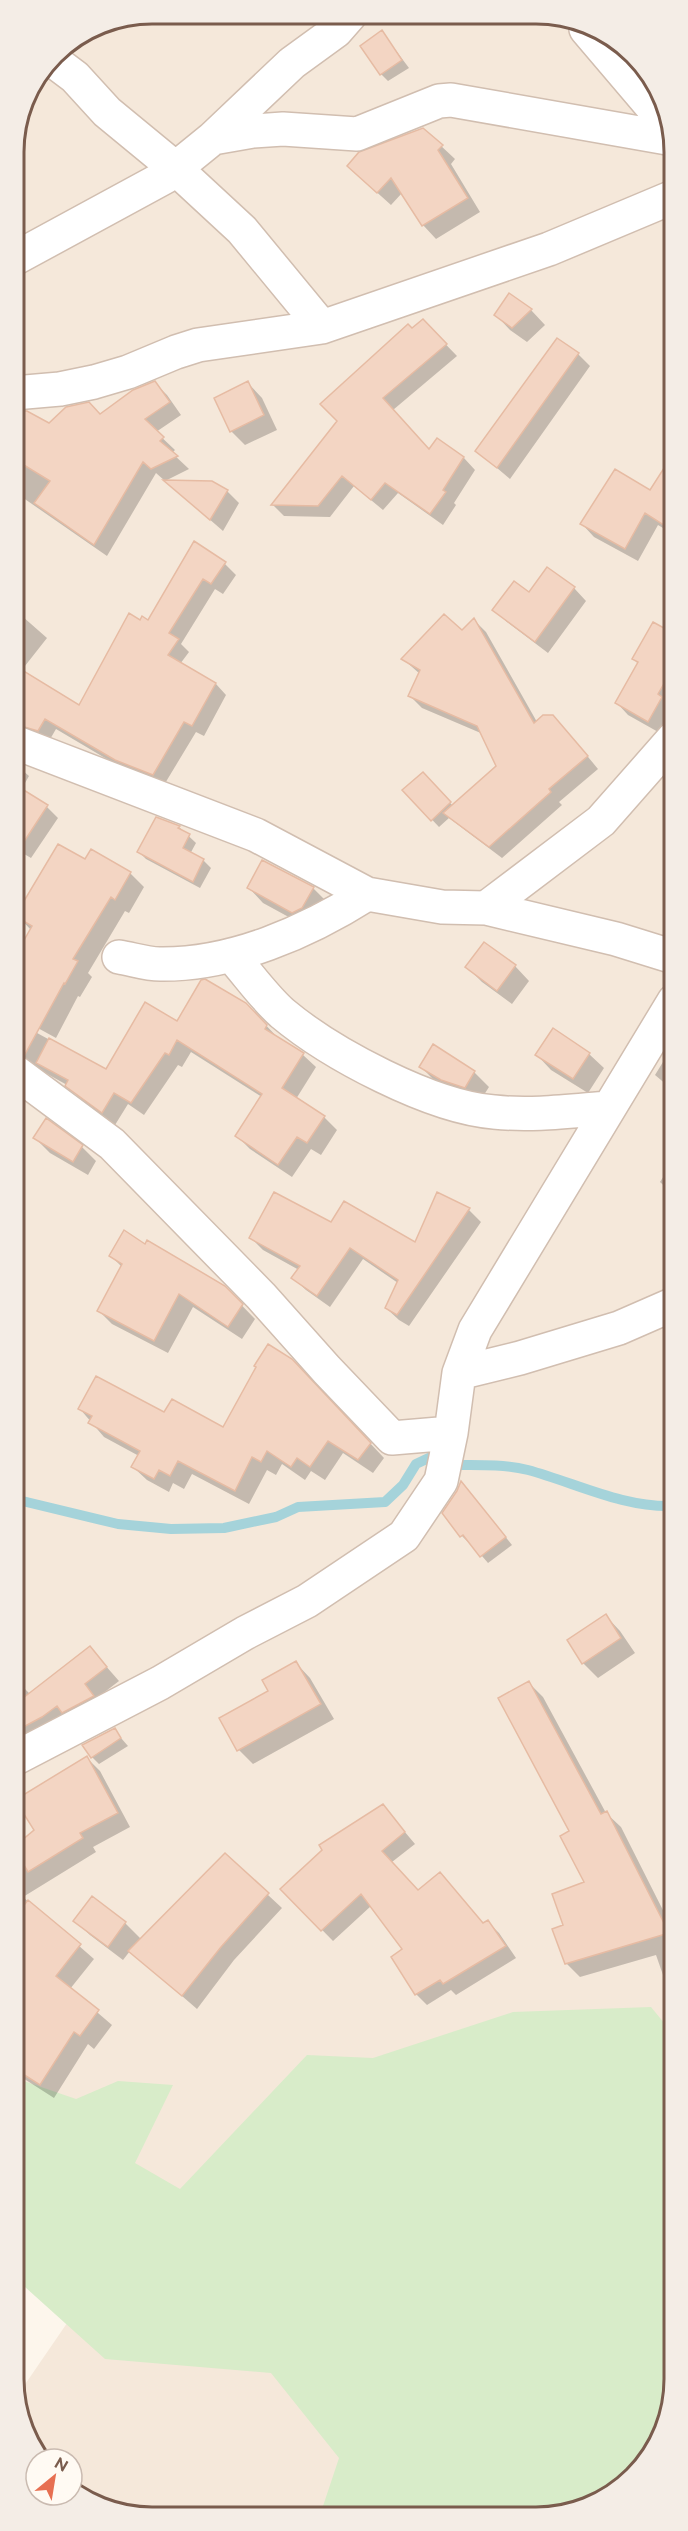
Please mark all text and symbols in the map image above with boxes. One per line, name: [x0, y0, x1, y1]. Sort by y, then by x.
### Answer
north arrow: [24, 2447, 84, 2507]
text: N: [51, 2453, 71, 2476]

